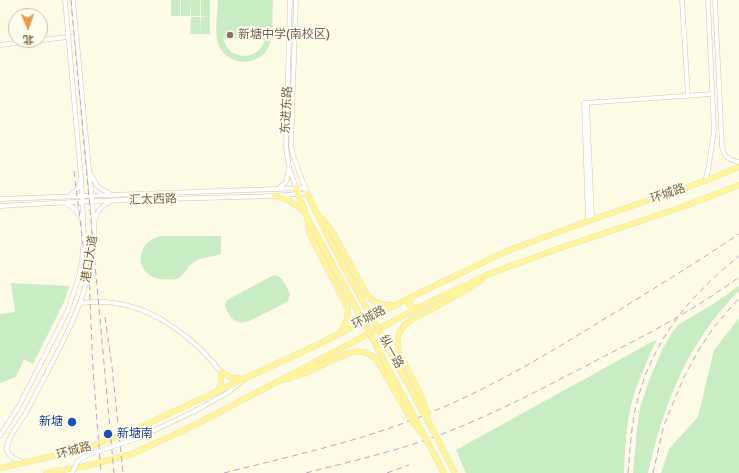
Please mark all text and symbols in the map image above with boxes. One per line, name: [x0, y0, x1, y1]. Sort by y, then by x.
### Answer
north arrow: [8, 8, 48, 48]
place label: 新塘中学(南校区): [238, 28, 330, 42]
marker: 新塘中学(南校区): [225, 30, 235, 40]
text: 北: [23, 33, 34, 46]
street label: 东进东路: [279, 86, 295, 134]
street label: 环城路: [649, 181, 687, 207]
street label: 汇太西路: [129, 192, 177, 208]
street label: 港口大道: [79, 234, 101, 284]
street label: 环城路: [350, 303, 388, 333]
street label: 纵一路: [376, 333, 406, 371]
place label: 新塘: [39, 415, 63, 429]
marker: 新塘: [66, 416, 78, 428]
place label: 新塘南: [117, 427, 153, 441]
marker: 新塘南: [102, 428, 114, 440]
street label: 环城路: [55, 439, 93, 463]

